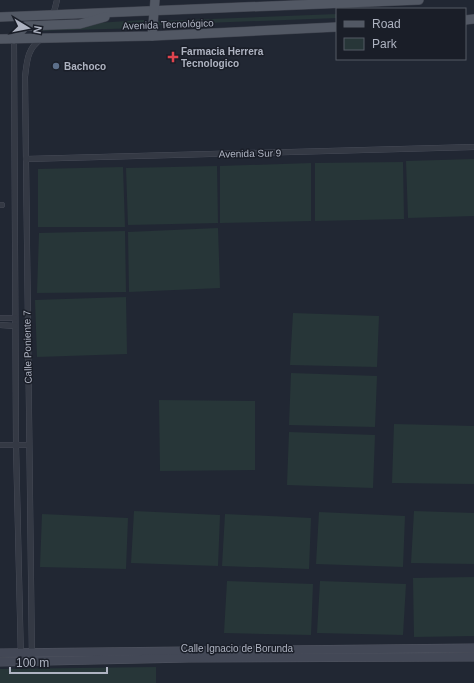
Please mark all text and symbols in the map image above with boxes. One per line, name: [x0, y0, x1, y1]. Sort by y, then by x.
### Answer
north arrow: [8, 8, 48, 48]
legend: [336, 8, 466, 60]
street label: Avenida Tecnológico: [122, 17, 214, 32]
text: Road: [372, 17, 401, 31]
text: N: [31, 25, 44, 35]
text: Park: [372, 37, 398, 51]
place label: Farmacia Herrera Tecnologico: [181, 46, 264, 69]
marker: Farmacia Herrera Tecnologico: [168, 52, 178, 62]
marker: Bachoco: [51, 61, 61, 71]
place label: Bachoco: [64, 61, 106, 72]
street label: Avenida Sur 9: [219, 147, 282, 160]
street label: Calle Poniente 7: [21, 310, 34, 384]
street label: Calle Ignacio de Borunda: [181, 643, 294, 654]
scale bar: [10, 649, 107, 675]
text: 100 m: [16, 656, 49, 670]

